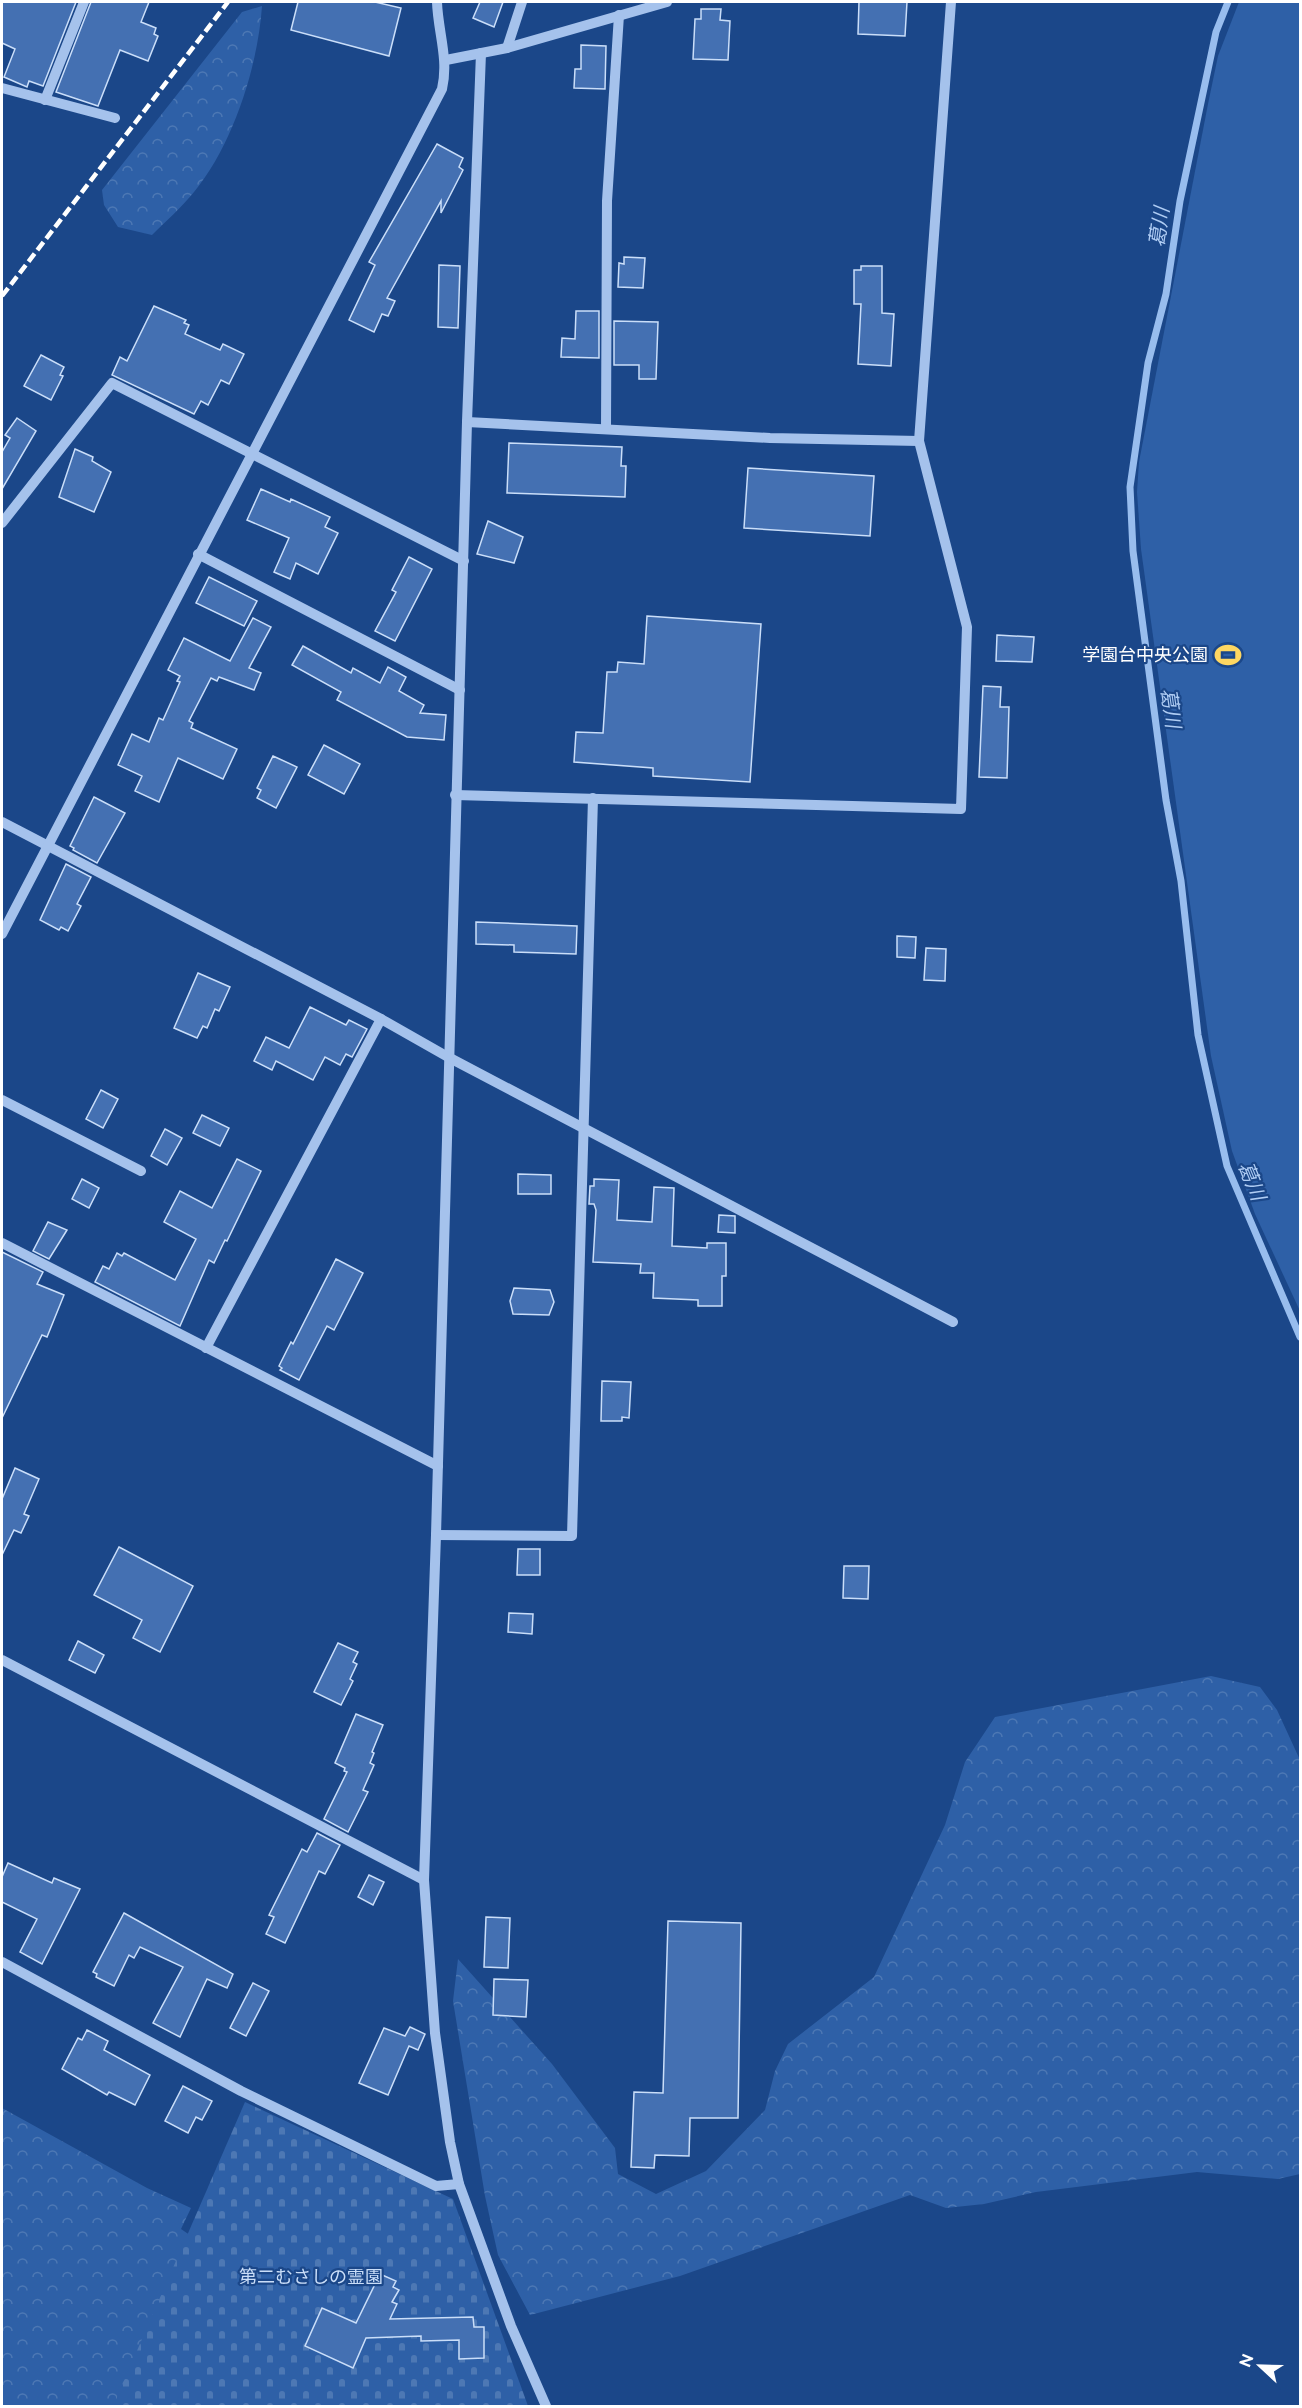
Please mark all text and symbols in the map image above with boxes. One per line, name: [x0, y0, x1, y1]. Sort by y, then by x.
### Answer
water label: 葛川: [1144, 204, 1174, 248]
sports icon: 学園台中央公園: [1213, 640, 1243, 670]
place label: 学園台中央公園: [1082, 644, 1208, 665]
water label: 葛川: [1156, 687, 1186, 731]
water label: 葛川: [1233, 1158, 1271, 1206]
park label: 第二むさしの霊園: [239, 2266, 383, 2287]
north arrow: [1230, 2336, 1290, 2396]
text: N: [1235, 2351, 1258, 2370]

